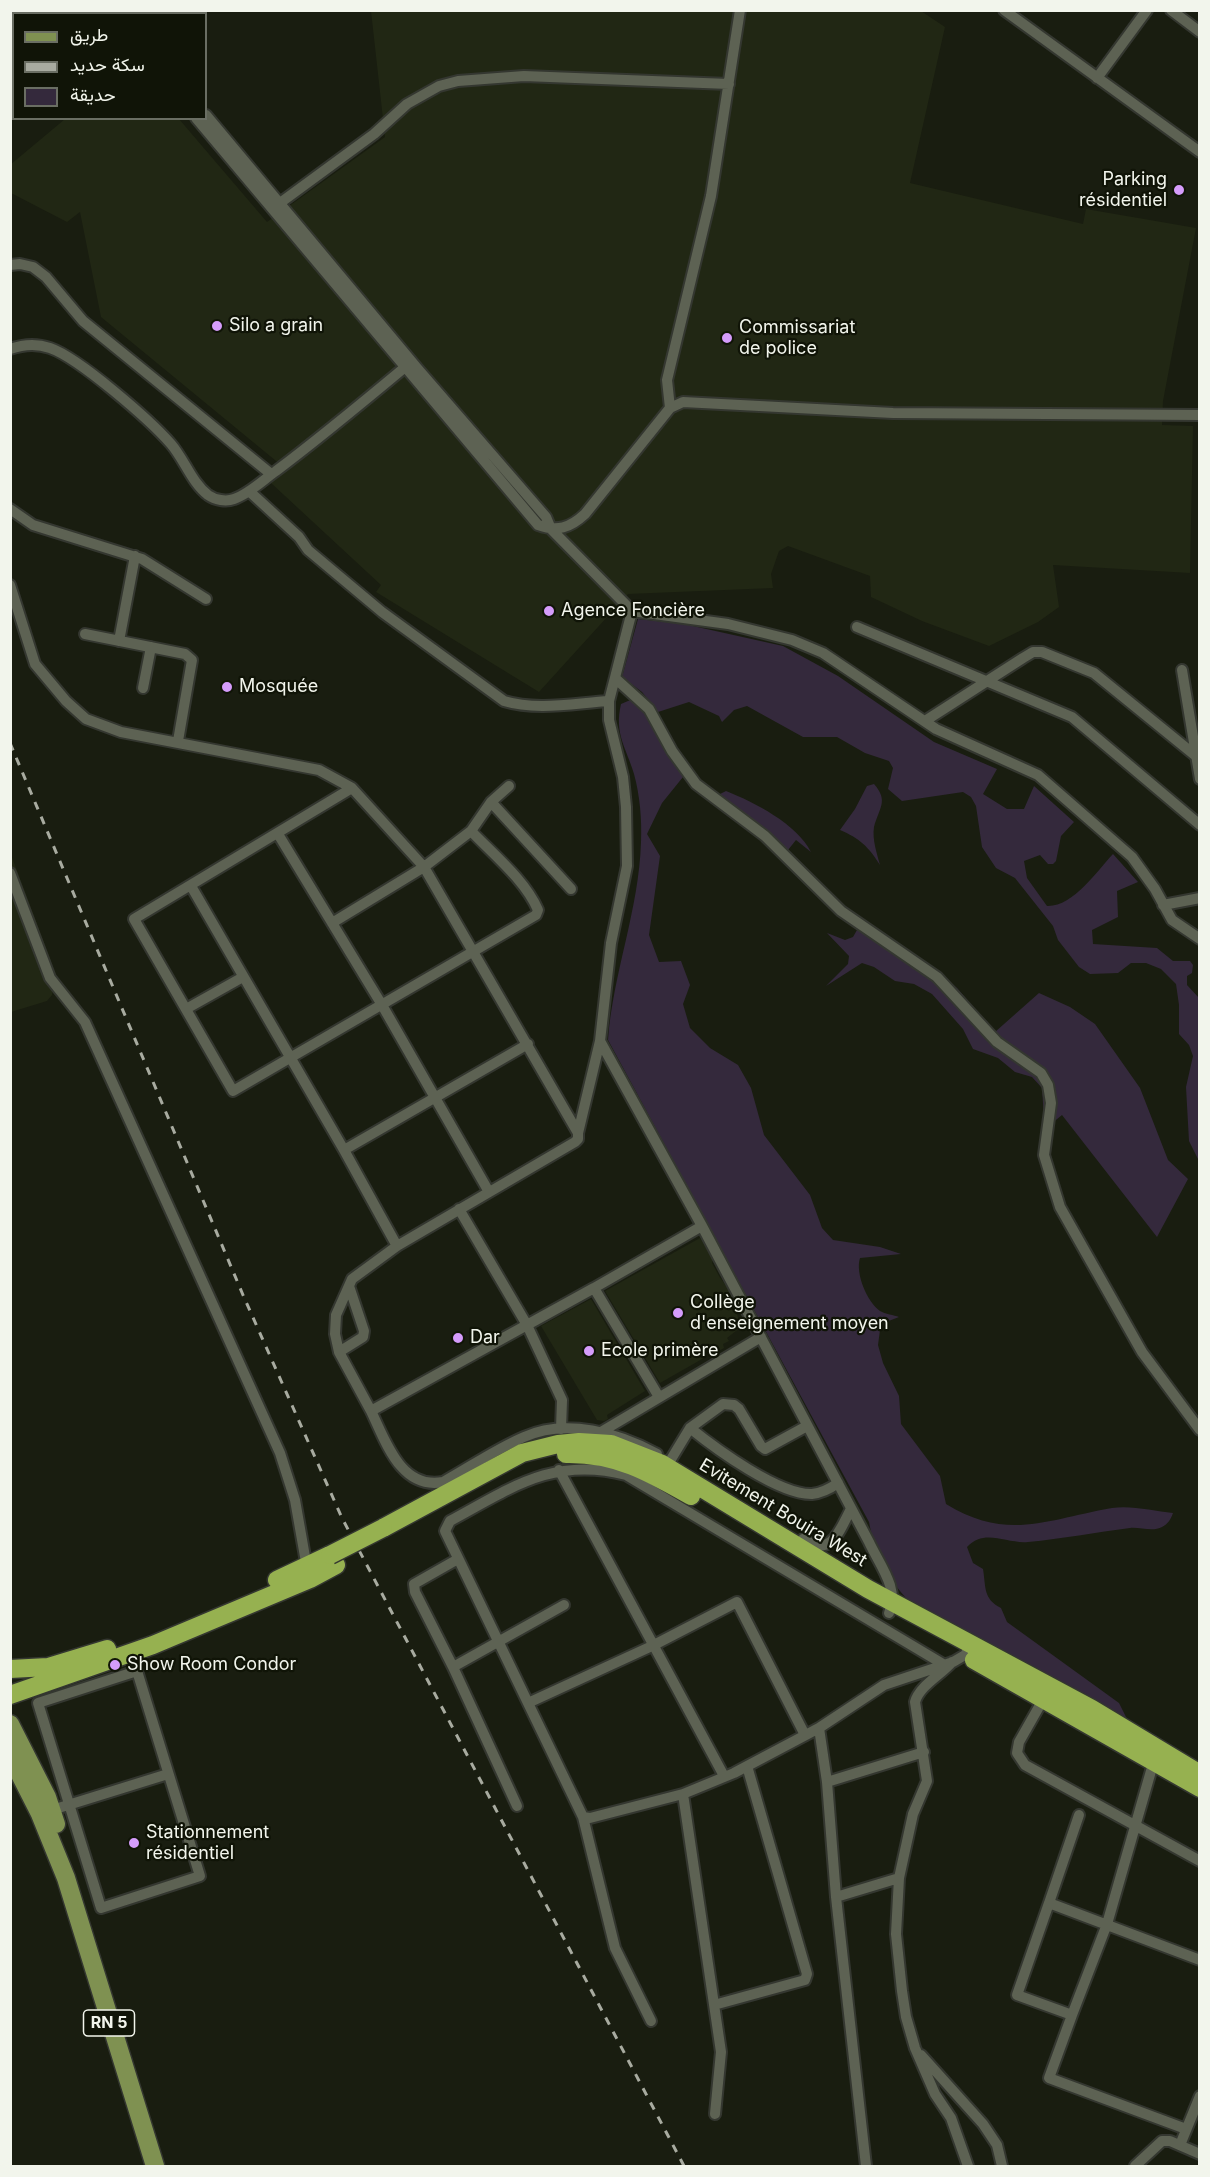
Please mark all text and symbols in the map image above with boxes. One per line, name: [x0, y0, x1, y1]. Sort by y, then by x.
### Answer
legend: [12, 12, 207, 120]
text: طريق: [70, 24, 108, 45]
text: سكة حديد: [70, 54, 145, 75]
text: حديقة: [70, 84, 116, 105]
place label: Parking résidentiel: [1079, 169, 1167, 212]
marker: Parking résidentiel: [1172, 183, 1186, 197]
place label: Silo a grain: [229, 315, 323, 337]
place label: Commissariat de police: [739, 317, 855, 360]
marker: Silo a grain: [210, 319, 224, 333]
marker: Commissariat de police: [720, 331, 734, 345]
place label: Agence Foncière: [561, 600, 705, 622]
marker: Agence Foncière: [542, 604, 556, 618]
place label: Mosquée: [239, 676, 318, 698]
marker: Mosquée: [220, 680, 234, 694]
place label: Collège d'enseignement moyen: [690, 1292, 889, 1334]
marker: Collège d'enseignement moyen: [671, 1306, 685, 1320]
place label: Dar: [470, 1327, 500, 1349]
marker: Dar: [451, 1331, 465, 1345]
place label: Ecole primère: [601, 1340, 718, 1362]
marker: Ecole primère: [582, 1344, 596, 1358]
street label: Evitement Bouira West: [695, 1454, 871, 1572]
place label: Show Room Condor: [127, 1654, 296, 1676]
marker: Show Room Condor: [108, 1658, 122, 1672]
place label: Stationnement résidentiel: [146, 1822, 269, 1864]
marker: Stationnement résidentiel: [127, 1836, 141, 1850]
road number: RN 5: [84, 2010, 134, 2036]

